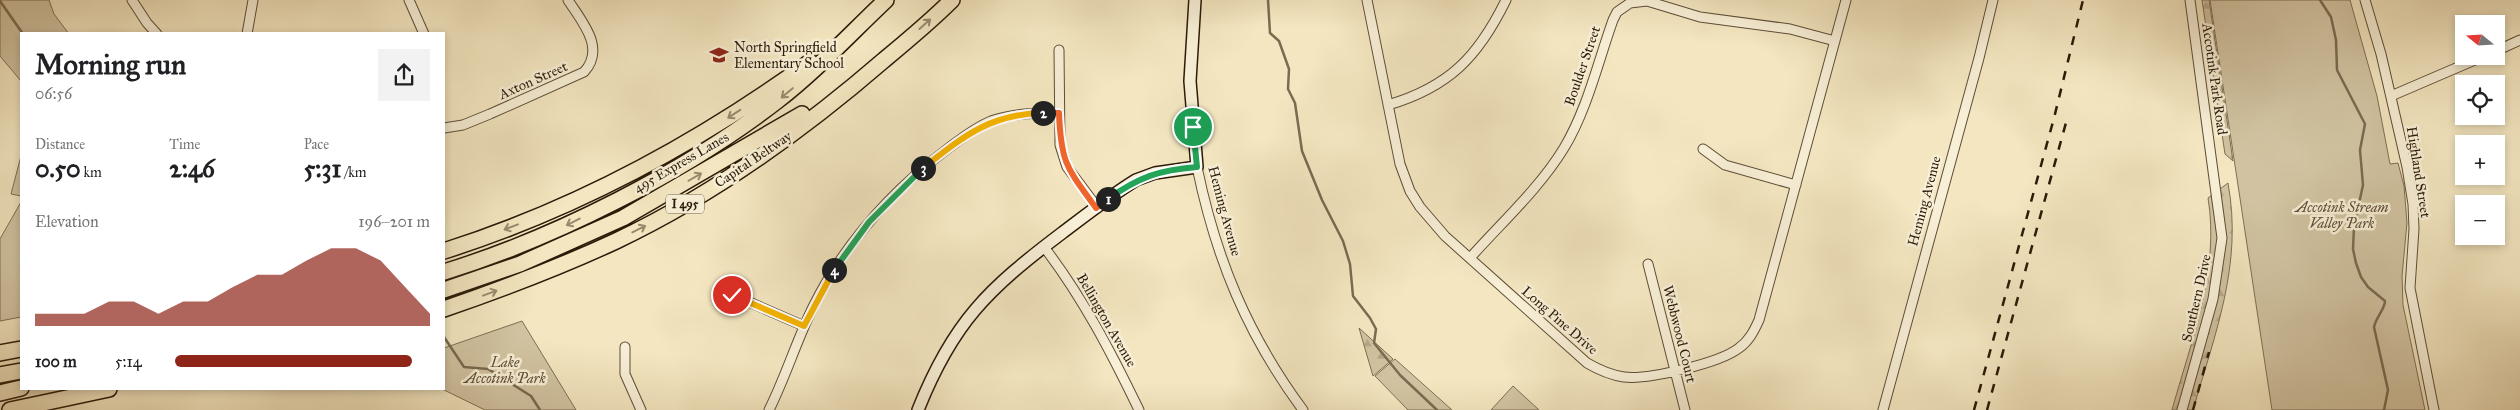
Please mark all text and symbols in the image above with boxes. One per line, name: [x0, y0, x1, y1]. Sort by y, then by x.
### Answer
north arrow: [2455, 15, 2505, 65]
map controls: [2455, 15, 2505, 245]
one-way arrow: [918, 19, 931, 30]
street label: Accotink Park Road: [2198, 21, 2231, 136]
street label: Boulder Street: [1561, 24, 1604, 108]
place label: North Springfield Elementary School: [734, 39, 844, 72]
school or university icon: North Springfield Elementary School: [708, 44, 730, 66]
text: Morning run: [35, 47, 186, 82]
button: share: [378, 49, 430, 101]
street label: Axton Street: [495, 58, 570, 104]
button: locate: [2455, 75, 2505, 125]
text: 06:56: [35, 84, 72, 103]
one-way arrow: [780, 88, 793, 99]
pin: 2: [1030, 100, 1056, 126]
text: 2: [1040, 105, 1047, 122]
pin: [1172, 106, 1214, 148]
one-way arrow: [727, 109, 741, 119]
icon: arrive: [1179, 113, 1207, 141]
street label: Highland Street: [2403, 125, 2434, 219]
street label: Capital Beltway: [712, 127, 795, 191]
street label: 495 Express Lanes: [631, 128, 732, 197]
button: +: [2455, 135, 2505, 185]
text: Distance: [35, 136, 85, 153]
text: Time: [169, 136, 200, 153]
text: Pace: [304, 136, 329, 153]
text: 0.50: [35, 153, 81, 184]
text: 2:46: [169, 153, 215, 184]
text: 5:31: [304, 153, 341, 184]
street label: Heming Avenue: [1904, 154, 1945, 248]
pin: 3: [910, 156, 936, 180]
text: 3: [921, 160, 926, 177]
text: km: [81, 164, 102, 181]
text: /km: [341, 164, 367, 181]
street label: Heming Avenue: [1204, 164, 1245, 258]
one-way arrow: [687, 172, 702, 182]
pin: 1: [1096, 186, 1120, 212]
text: 1: [1106, 191, 1111, 208]
road number: I 495: [666, 194, 704, 213]
button: −: [2455, 195, 2505, 245]
park label: Accotink Stream Valley Park: [2293, 199, 2389, 232]
text: Elevation: [35, 212, 99, 231]
text: 196–201 m: [358, 212, 430, 231]
one-way arrow: [565, 217, 580, 227]
one-way arrow: [504, 223, 519, 232]
one-way arrow: [631, 224, 646, 233]
street label: Southern Drive: [2178, 252, 2215, 344]
pin: 4: [822, 258, 846, 282]
text: 4: [831, 262, 838, 279]
street label: Bellington Avenue: [1073, 270, 1140, 370]
pin: [711, 274, 753, 316]
icon: check: [718, 281, 746, 309]
street label: Long Pine Drive: [1518, 283, 1601, 358]
street label: Webbwood Court: [1659, 284, 1700, 385]
one-way arrow: [482, 288, 497, 297]
text: 100 m: [35, 352, 77, 371]
text: 5:14: [115, 352, 142, 371]
park label: Lake Accotink Park: [462, 354, 546, 387]

